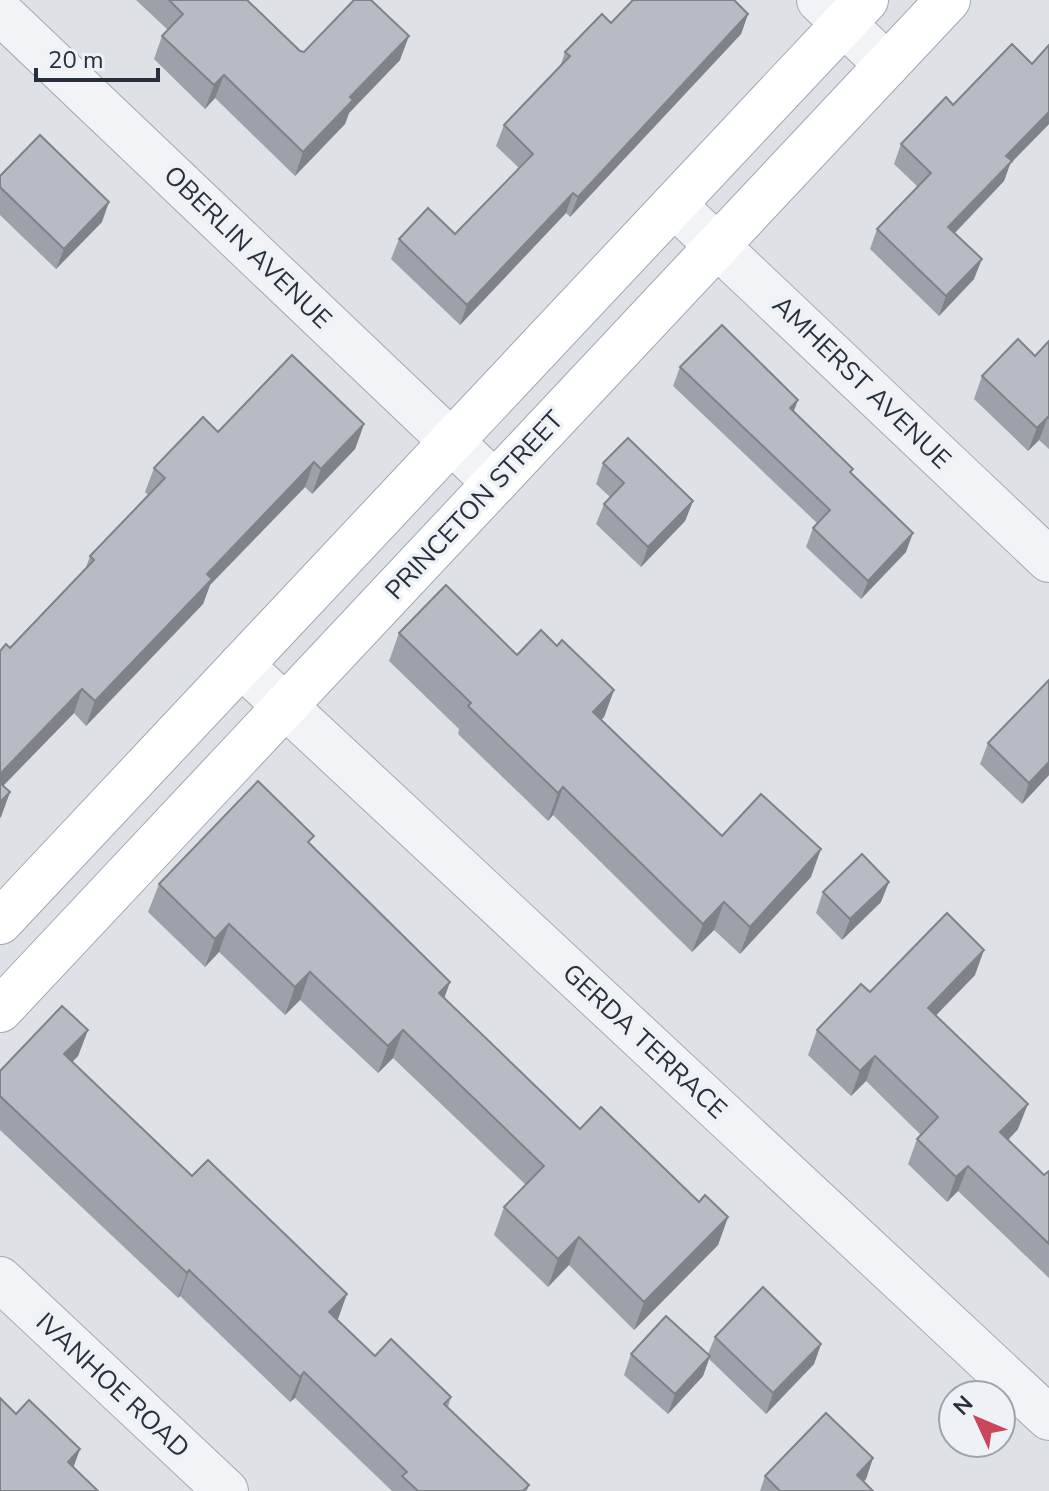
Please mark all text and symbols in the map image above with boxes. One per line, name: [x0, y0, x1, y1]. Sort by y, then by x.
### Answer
scale bar: [36, 32, 158, 82]
text: 20 m: [48, 44, 104, 76]
street label: OBERLIN AVENUE: [156, 158, 339, 337]
street label: AMHERST AVENUE: [765, 288, 958, 477]
street label: PRINCETON STREET: [377, 403, 572, 607]
street label: GERDA TERRACE: [555, 956, 734, 1127]
street label: IVANHOE ROAD: [28, 1305, 197, 1466]
north arrow: [937, 1379, 1017, 1459]
text: N: [947, 1389, 980, 1422]

